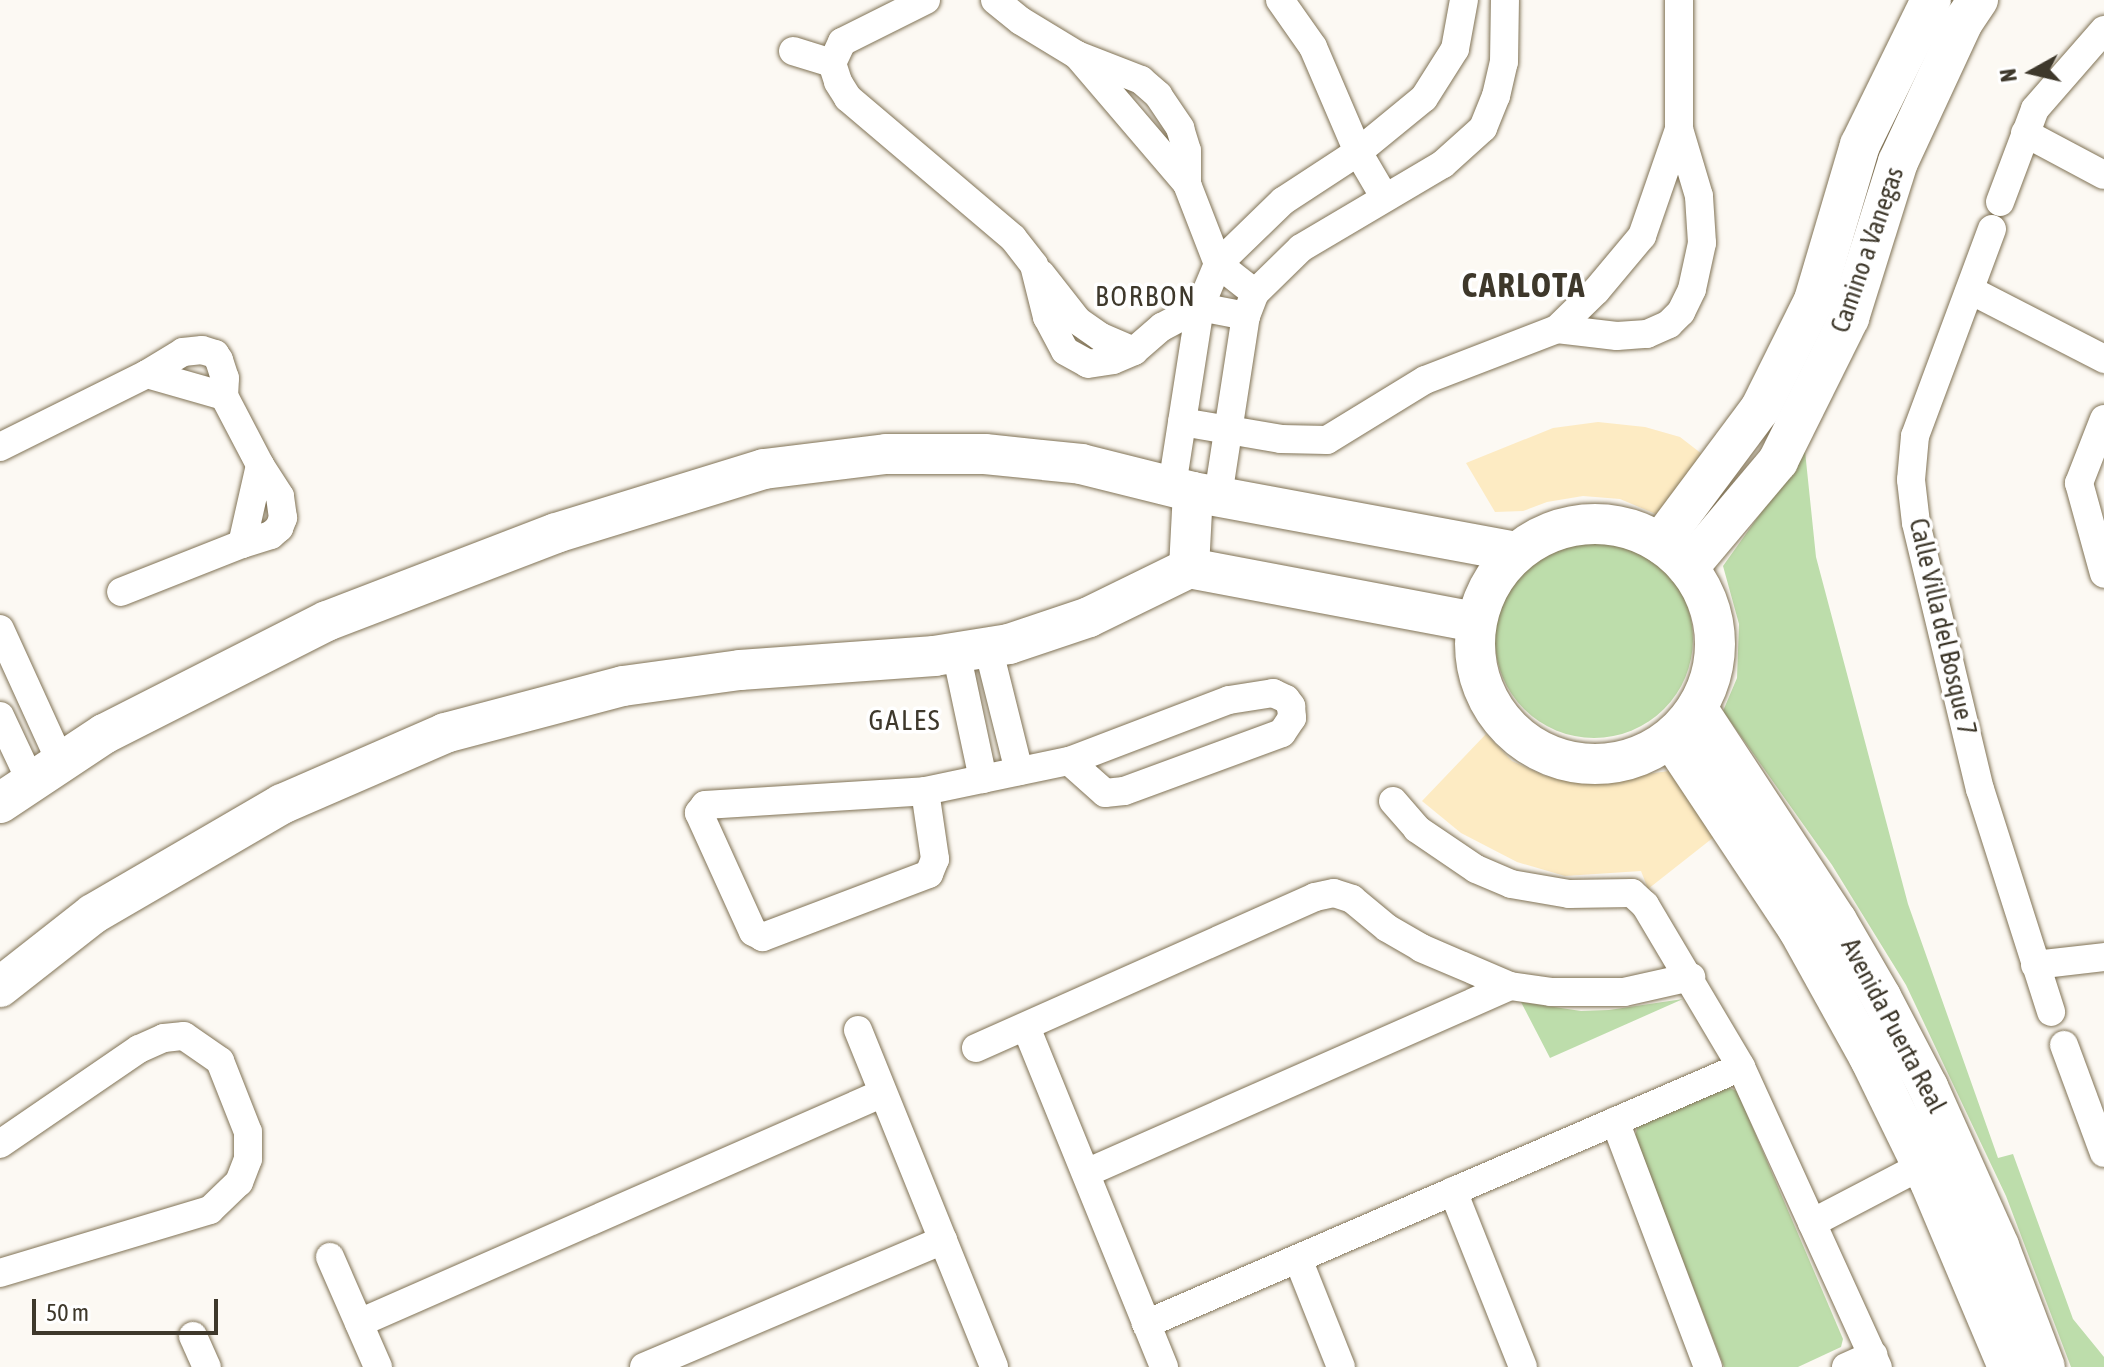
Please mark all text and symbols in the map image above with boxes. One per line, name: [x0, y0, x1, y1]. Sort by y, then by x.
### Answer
north arrow: [1992, 32, 2072, 112]
text: N: [1994, 67, 2022, 84]
street label: Camino a Vanegas: [1825, 163, 1911, 337]
district label: CARLOTA: [1462, 265, 1586, 305]
district label: BORBON: [1095, 279, 1197, 313]
street label: Calle Villa del Bosque 7: [1902, 516, 1982, 738]
district label: GALES: [868, 703, 942, 737]
street label: Avenida Puerta Real: [1834, 933, 1952, 1119]
scale bar: [36, 1283, 222, 1333]
text: 50 m: [46, 1299, 89, 1326]

